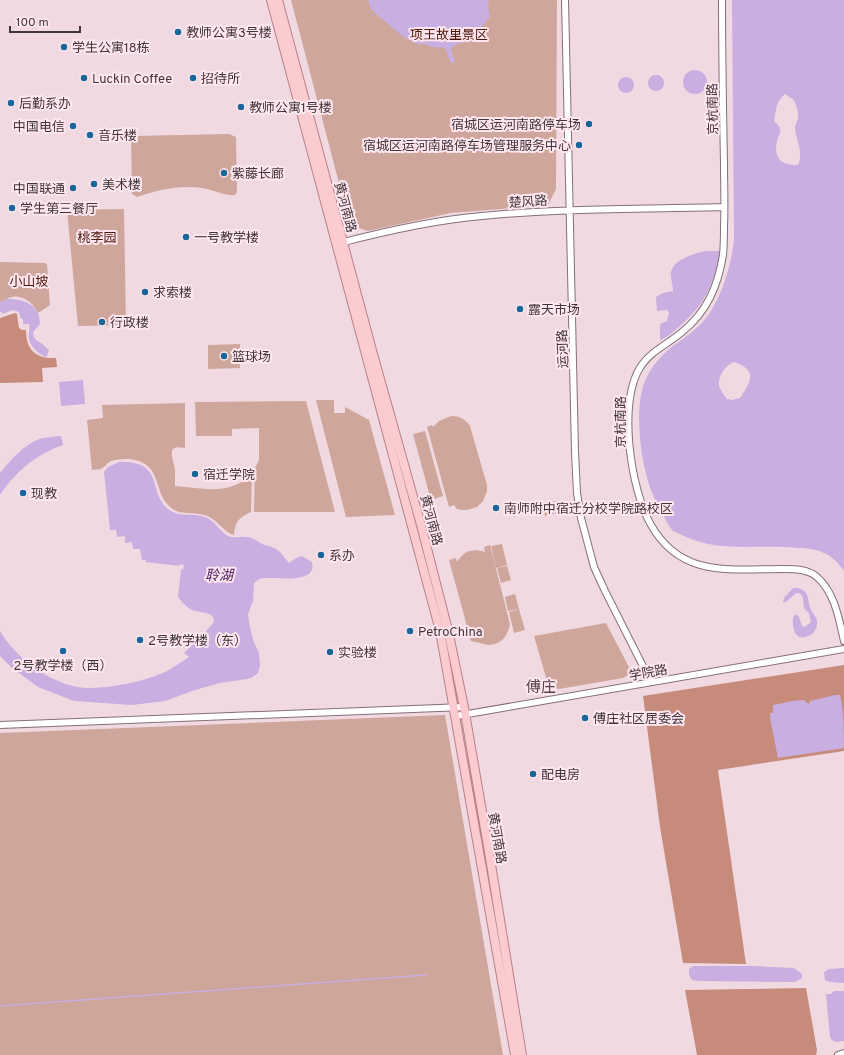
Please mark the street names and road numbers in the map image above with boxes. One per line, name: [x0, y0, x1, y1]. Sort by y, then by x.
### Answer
street label: 京杭南路: [705, 83, 722, 135]
street label: 黄河南路: [330, 180, 359, 235]
street label: 楚风路: [508, 194, 548, 212]
street label: 运河路: [555, 329, 573, 369]
street label: 京杭南路: [613, 396, 630, 448]
street label: 黄河南路: [416, 493, 445, 548]
street label: 学院路: [628, 662, 669, 685]
street label: 黄河南路: [484, 811, 508, 865]

